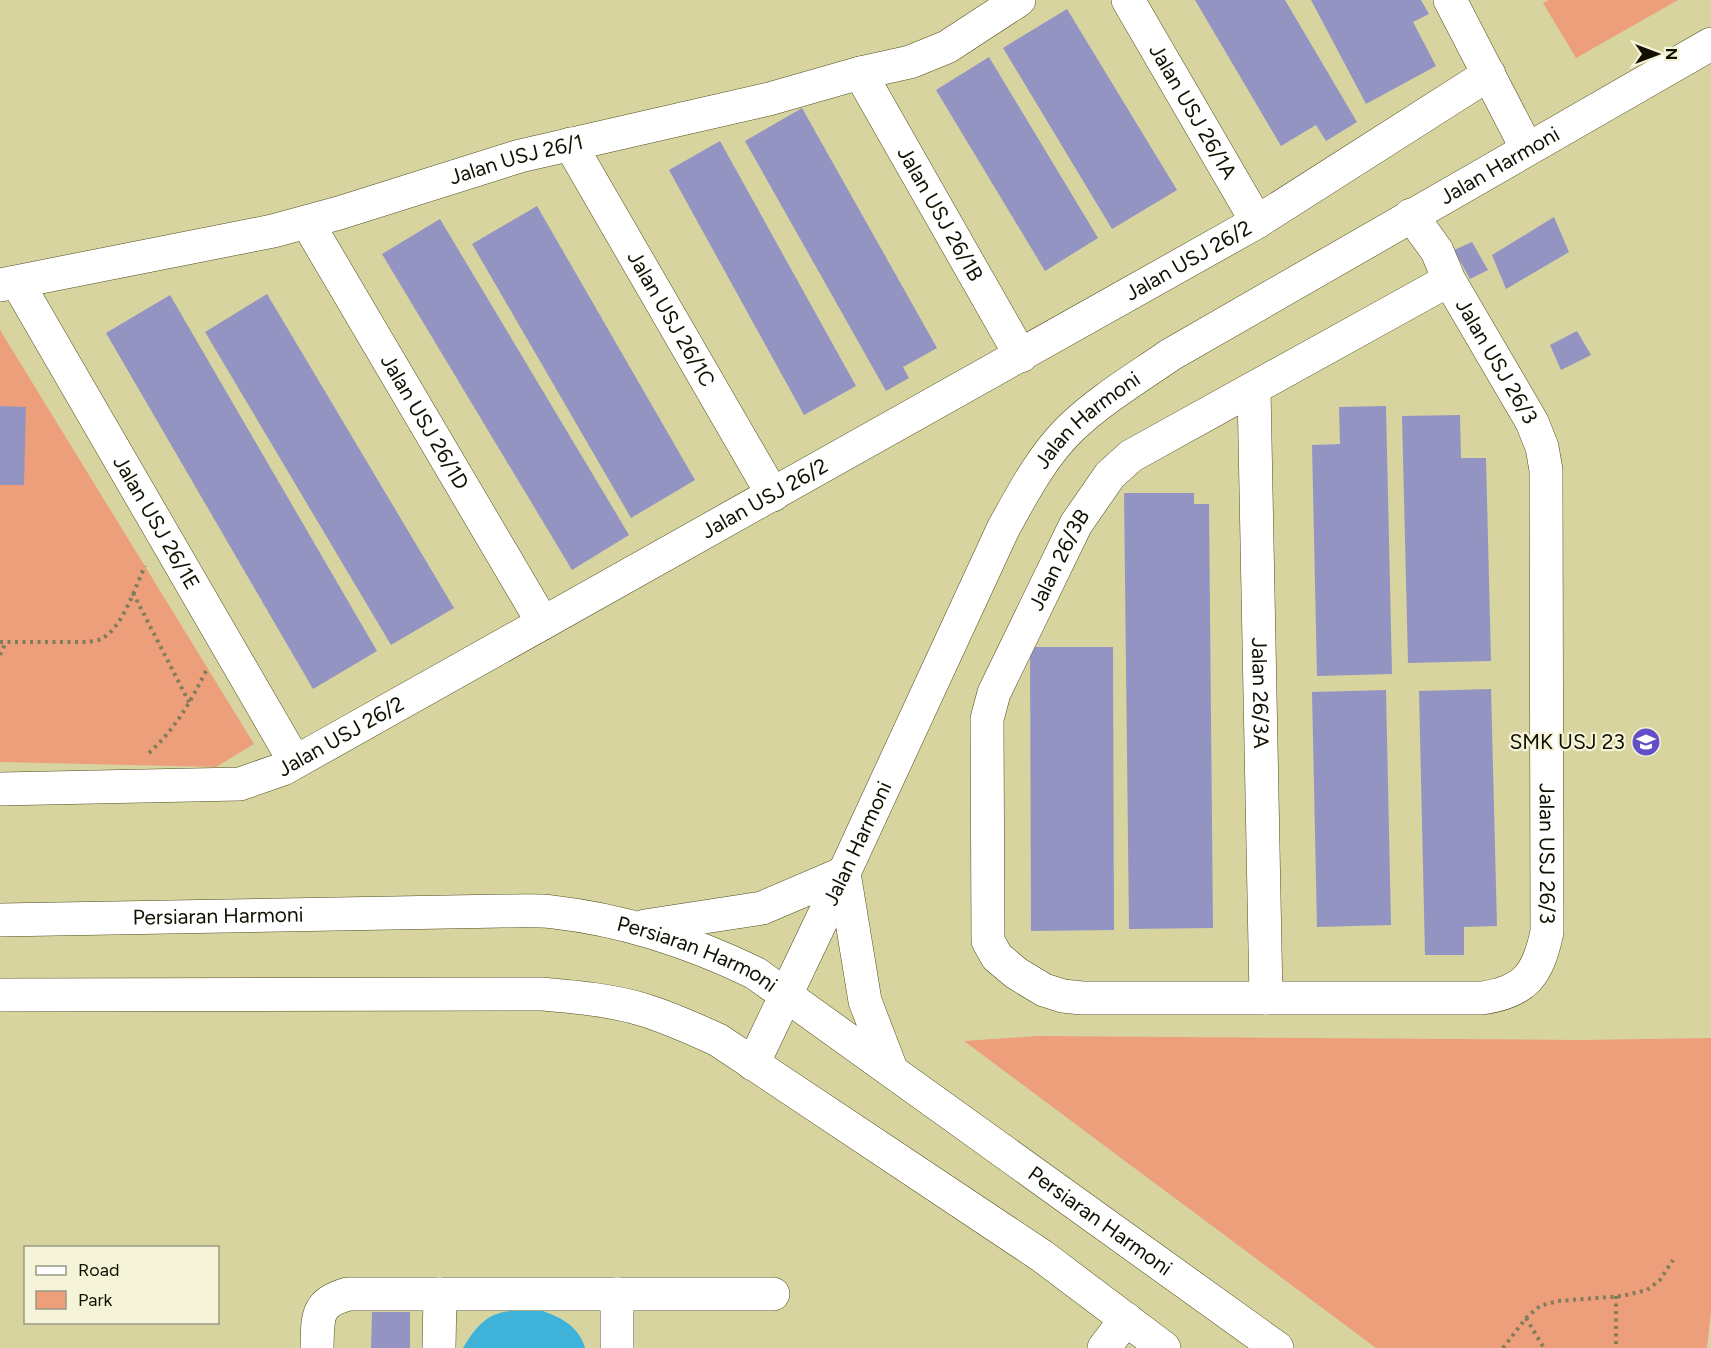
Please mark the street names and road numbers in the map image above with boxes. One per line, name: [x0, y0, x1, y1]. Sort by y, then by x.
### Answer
street label: Jalan USJ 26/1A: [1144, 39, 1242, 183]
street label: Jalan Harmoni: [1435, 121, 1564, 209]
street label: Jalan USJ 26/1: [446, 129, 586, 190]
street label: Jalan USJ 26/1B: [892, 142, 989, 285]
street label: Jalan USJ 26/2: [1121, 215, 1256, 306]
street label: Jalan USJ 26/1C: [622, 246, 721, 391]
street label: Jalan USJ 26/3: [1451, 294, 1543, 428]
street label: Jalan USJ 26/1D: [376, 350, 475, 494]
street label: Jalan Harmoni: [1029, 366, 1145, 473]
street label: Jalan USJ 26/1E: [108, 451, 205, 594]
street label: Jalan USJ 26/2: [697, 453, 832, 544]
street label: Jalan 26/3B: [1023, 504, 1094, 615]
street label: Jalan 26/3A: [1247, 637, 1274, 749]
street label: Jalan USJ 26/2: [273, 691, 408, 782]
street label: Jalan Harmoni: [817, 777, 897, 909]
street label: Jalan USJ 26/3: [1535, 783, 1560, 924]
street label: Persiaran Harmoni: [132, 902, 304, 930]
street label: Persiaran Harmoni: [615, 911, 782, 997]
street label: Persiaran Harmoni: [1024, 1160, 1177, 1280]

